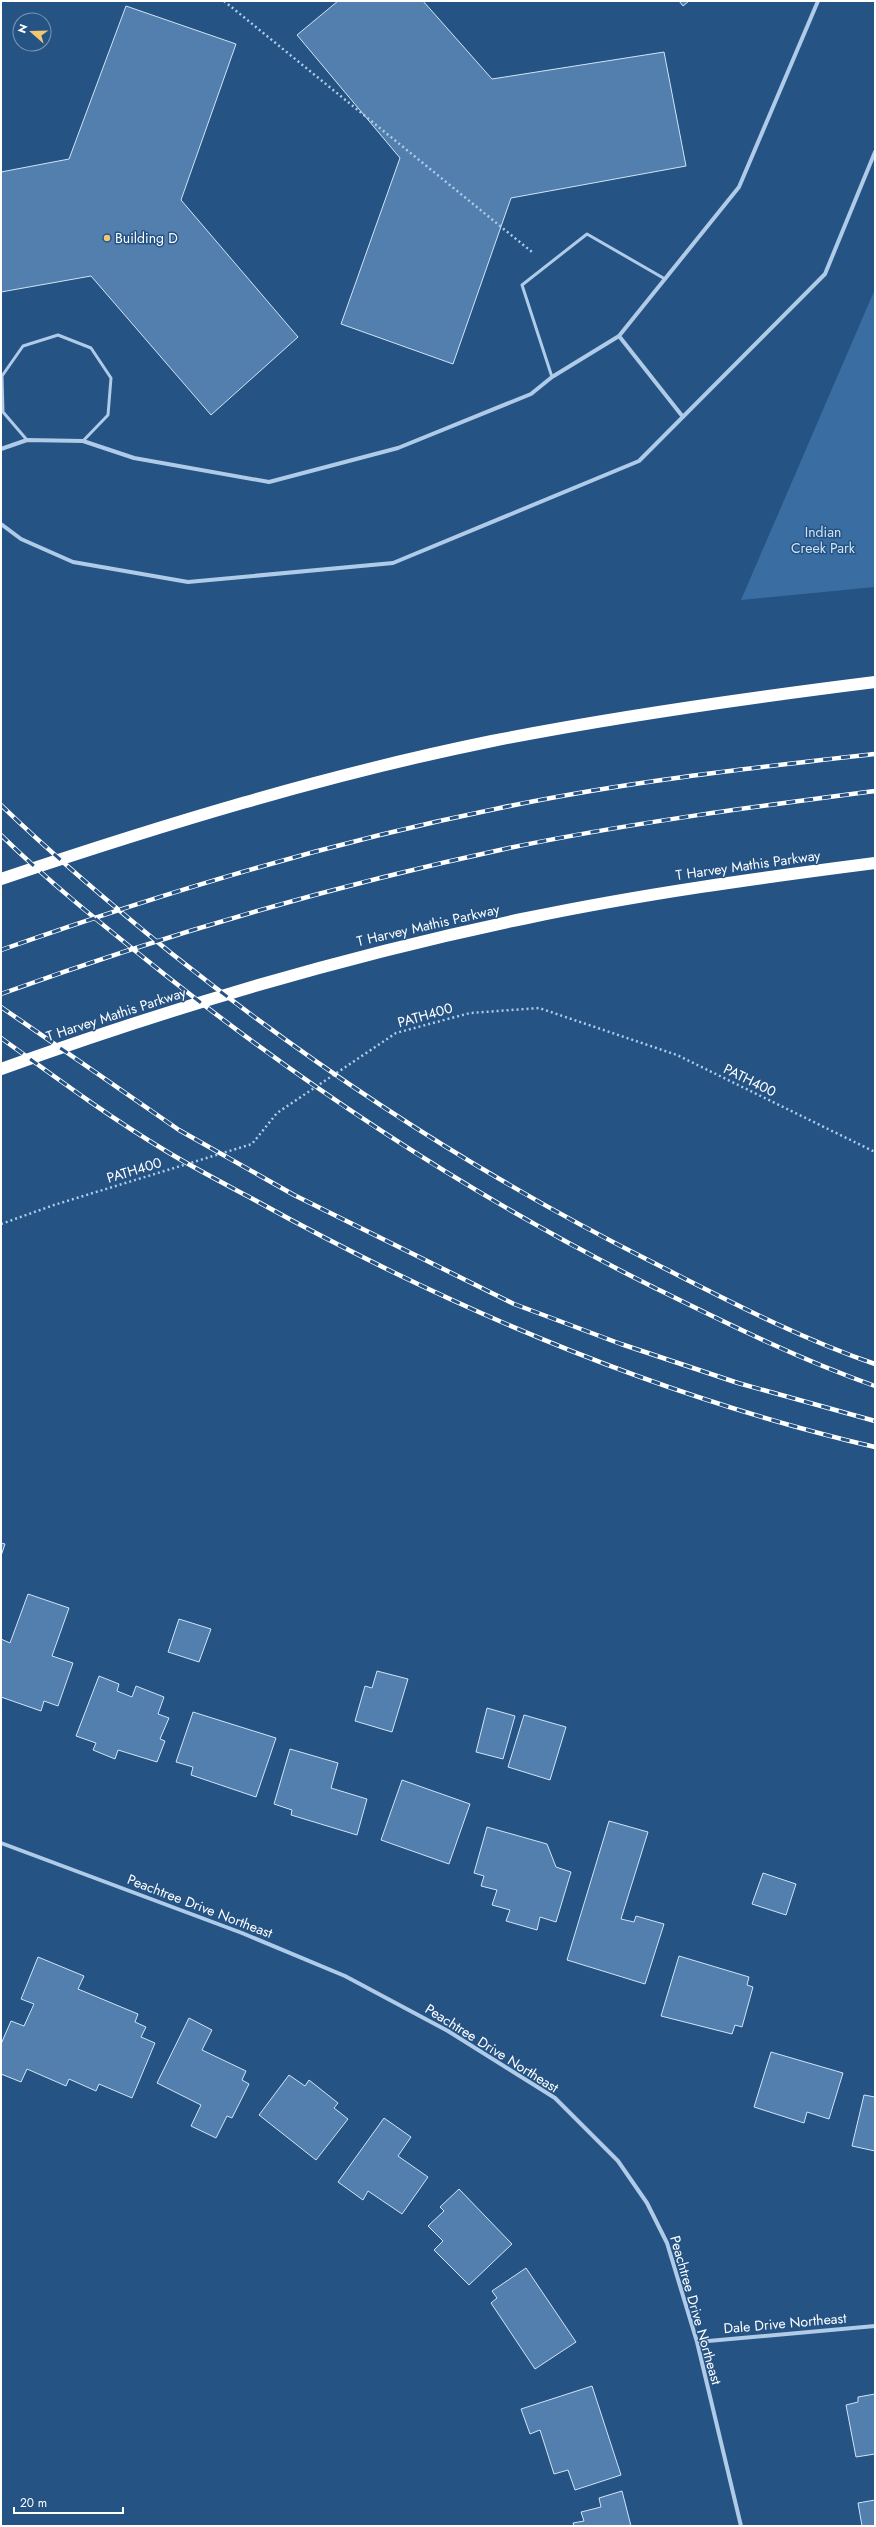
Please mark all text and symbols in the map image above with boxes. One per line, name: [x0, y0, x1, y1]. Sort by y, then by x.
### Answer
north arrow: [12, 12, 52, 52]
text: N: [14, 22, 32, 35]
place label: Building D: [115, 228, 178, 248]
marker: Building D: [102, 233, 112, 243]
park label: Indian Creek Park: [791, 522, 856, 558]
street label: T Harvey Mathis Parkway: [674, 845, 822, 885]
street label: T Harvey Mathis Parkway: [355, 899, 502, 951]
street label: T Harvey Mathis Parkway: [44, 982, 189, 1046]
street label: PATH400: [395, 998, 455, 1032]
street label: PATH400: [720, 1059, 780, 1101]
street label: PATH400: [104, 1152, 164, 1188]
street label: Peachtree Drive Northeast: [124, 1869, 276, 1943]
street label: Peachtree Drive Northeast: [421, 1999, 563, 2098]
street label: Peachtree Drive Northeast: [665, 2233, 727, 2387]
street label: Dale Drive Northeast: [723, 2308, 848, 2338]
scale bar: [14, 2489, 123, 2515]
text: 20 m: [20, 2494, 47, 2512]

